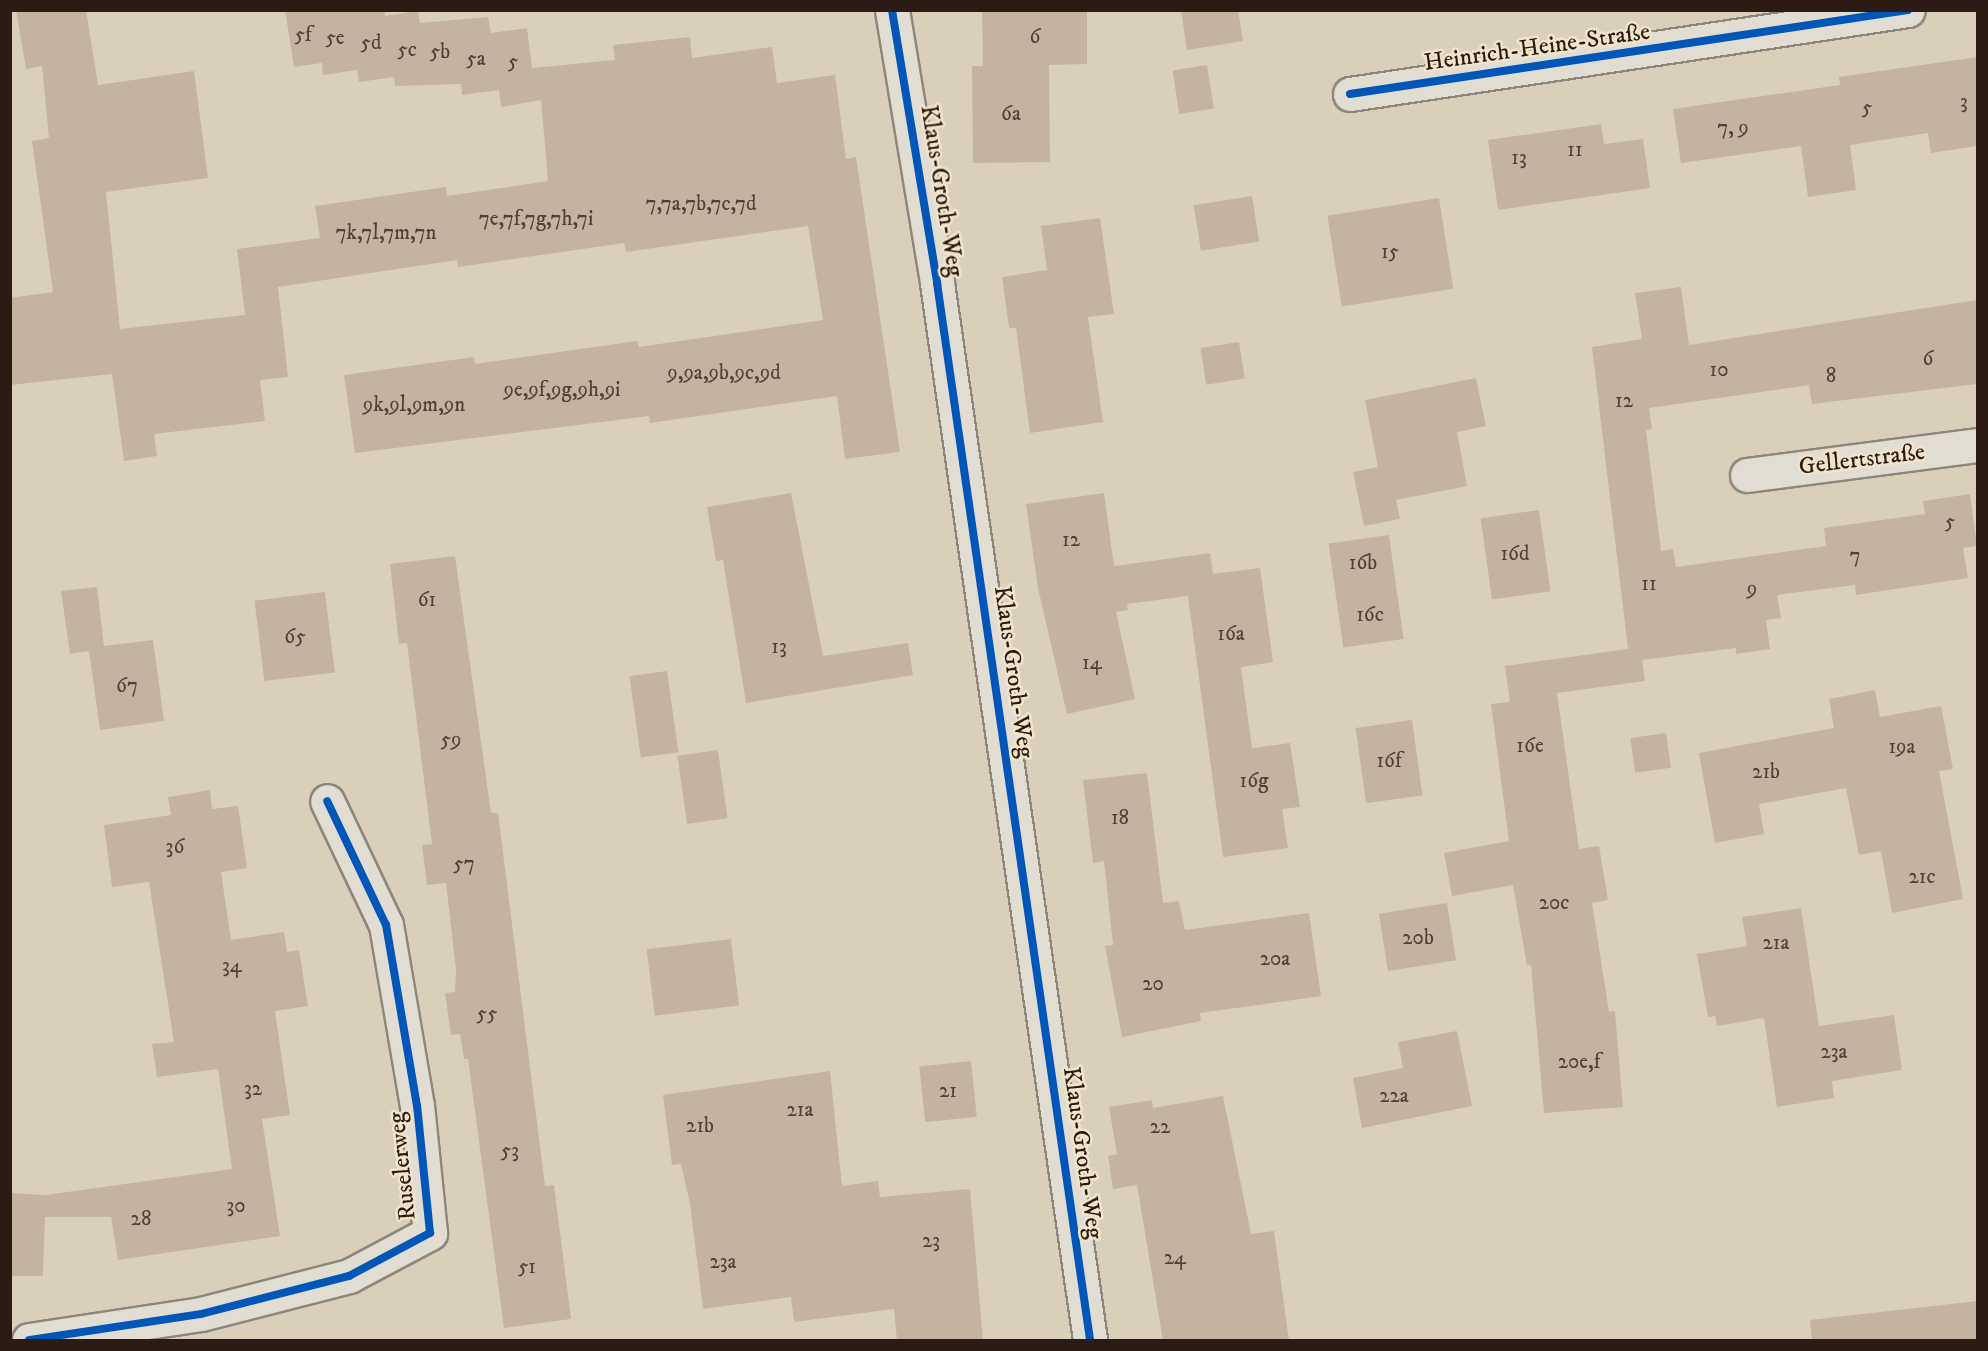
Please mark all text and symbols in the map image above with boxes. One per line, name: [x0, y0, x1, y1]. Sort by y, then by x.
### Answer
street label: Heinrich-Heine-Straße: [1422, 18, 1652, 78]
house number: 5f: [294, 22, 312, 48]
house number: 6: [1030, 24, 1040, 50]
house number: 5e: [325, 25, 345, 51]
house number: 5d: [361, 30, 381, 56]
house number: 5c: [397, 37, 417, 63]
house number: 5b: [430, 39, 450, 65]
house number: 5a: [466, 46, 486, 72]
house number: 5: [508, 49, 518, 75]
house number: 3: [1960, 89, 1968, 115]
house number: 5: [1862, 95, 1872, 121]
house number: 6a: [1001, 101, 1021, 127]
street label: Klaus-Groth-Weg: [913, 103, 969, 279]
house number: 7, 9: [1717, 115, 1749, 141]
house number: 11: [1567, 137, 1583, 163]
house number: 13: [1511, 145, 1527, 171]
house number: 7,7a,7b,7c,7d: [646, 191, 756, 217]
house number: 7e,7f,7g,7h,7i: [479, 206, 593, 232]
house number: 7k,7l,7m,7n: [336, 220, 436, 246]
house number: 15: [1381, 239, 1399, 265]
house number: 6: [1923, 346, 1933, 372]
house number: 10: [1710, 357, 1728, 383]
house number: 9,9a,9b,9c,9d: [667, 360, 781, 386]
house number: 8: [1826, 363, 1836, 389]
house number: 9e,9f,9g,9h,9i: [503, 377, 621, 403]
house number: 12: [1615, 388, 1633, 414]
house number: 9k,9l,9m,9n: [363, 392, 465, 418]
street label: Gellertstraße: [1797, 438, 1927, 482]
house number: 5: [1945, 509, 1955, 535]
house number: 12: [1062, 527, 1080, 553]
house number: 16d: [1500, 541, 1530, 567]
house number: 7: [1849, 543, 1861, 569]
house number: 16b: [1349, 550, 1377, 576]
house number: 11: [1641, 571, 1657, 597]
house number: 9: [1747, 576, 1757, 602]
street label: Klaus-Groth-Weg: [987, 584, 1039, 760]
house number: 61: [418, 587, 436, 613]
house number: 16c: [1356, 602, 1384, 628]
house number: 16a: [1217, 621, 1245, 647]
house number: 65: [284, 624, 306, 650]
house number: 13: [771, 634, 787, 660]
house number: 14: [1082, 650, 1102, 676]
house number: 67: [116, 673, 138, 699]
house number: 59: [441, 727, 461, 753]
house number: 16e: [1516, 733, 1544, 759]
house number: 19a: [1888, 734, 1916, 760]
house number: 16f: [1376, 748, 1402, 774]
house number: 21b: [1752, 759, 1780, 785]
house number: 16g: [1240, 768, 1268, 794]
house number: 18: [1111, 805, 1129, 831]
house number: 36: [166, 834, 184, 860]
house number: 57: [453, 851, 475, 877]
house number: 21c: [1908, 864, 1936, 890]
house number: 20c: [1539, 890, 1569, 916]
house number: 20b: [1402, 925, 1434, 951]
house number: 21a: [1763, 930, 1789, 956]
house number: 20a: [1260, 946, 1290, 972]
house number: 34: [222, 953, 242, 979]
house number: 20: [1142, 971, 1164, 997]
house number: 55: [477, 1001, 497, 1027]
house number: 23a: [1820, 1039, 1848, 1065]
house number: 20e,f: [1558, 1049, 1600, 1075]
street label: Klaus-Groth-Weg: [1056, 1065, 1108, 1241]
house number: 32: [244, 1076, 262, 1102]
house number: 21: [939, 1078, 957, 1104]
house number: 22a: [1379, 1083, 1409, 1109]
house number: 21a: [787, 1097, 813, 1123]
street label: Ruselerweg: [383, 1110, 423, 1222]
house number: 21b: [686, 1113, 714, 1139]
house number: 22: [1150, 1114, 1170, 1140]
house number: 53: [501, 1138, 519, 1164]
house number: 30: [226, 1193, 246, 1219]
house number: 28: [131, 1206, 151, 1232]
house number: 23: [922, 1228, 940, 1254]
house number: 24: [1164, 1245, 1186, 1271]
house number: 23a: [709, 1249, 737, 1275]
house number: 51: [518, 1254, 536, 1280]

